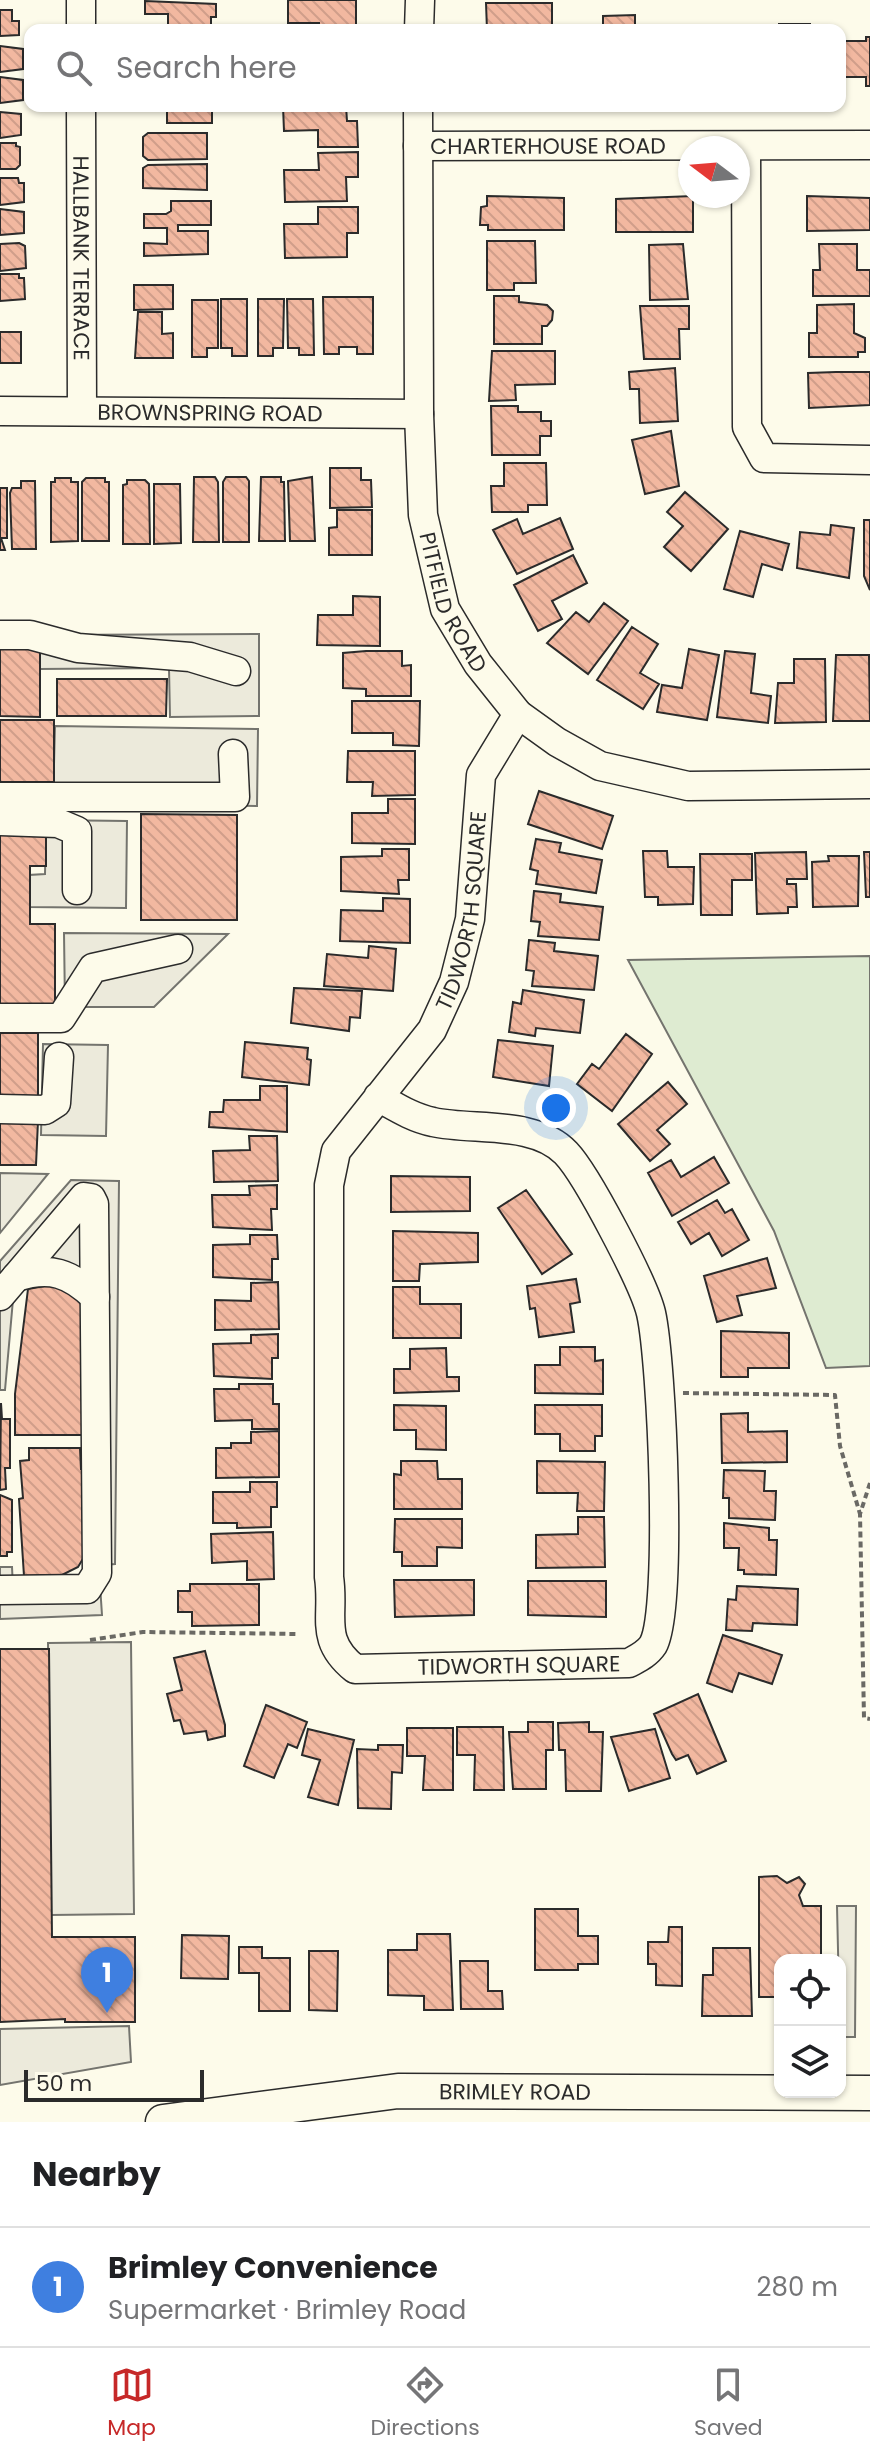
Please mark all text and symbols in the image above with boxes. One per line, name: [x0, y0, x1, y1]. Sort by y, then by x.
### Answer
search box: [24, 24, 846, 112]
icon: search: [52, 46, 96, 90]
text: Search here: [116, 46, 297, 89]
street label: CHARTERHOUSE ROAD: [430, 130, 666, 162]
north arrow: [678, 136, 750, 208]
street label: HALLBANK TERRACE: [65, 155, 97, 361]
street label: BROWNSPRING ROAD: [97, 397, 323, 429]
street label: PITFIELD ROAD: [412, 529, 495, 678]
street label: TIDWORTH SQUARE: [428, 810, 494, 1016]
your location: [536, 1088, 576, 1128]
street label: TIDWORTH SQUARE: [417, 1648, 621, 1683]
pin: 1: [81, 1947, 133, 2013]
map controls: [774, 1954, 846, 2098]
button: locate: [774, 1954, 846, 2026]
button: layers: [774, 2026, 846, 2098]
scale bar: [24, 2066, 204, 2102]
text: 50 m: [36, 2068, 92, 2099]
street label: BRIMLEY ROAD: [439, 2076, 591, 2108]
text: Nearby: [32, 2150, 161, 2198]
text: Brimley Convenience: [108, 2246, 438, 2289]
text: 1: [53, 2269, 63, 2305]
text: 280 m: [757, 2269, 838, 2305]
text: Supermarket · Brimley Road: [108, 2292, 466, 2328]
tab: Map: [107, 2363, 156, 2444]
tab: Directions: [370, 2363, 480, 2444]
tab: Saved: [694, 2363, 763, 2444]

